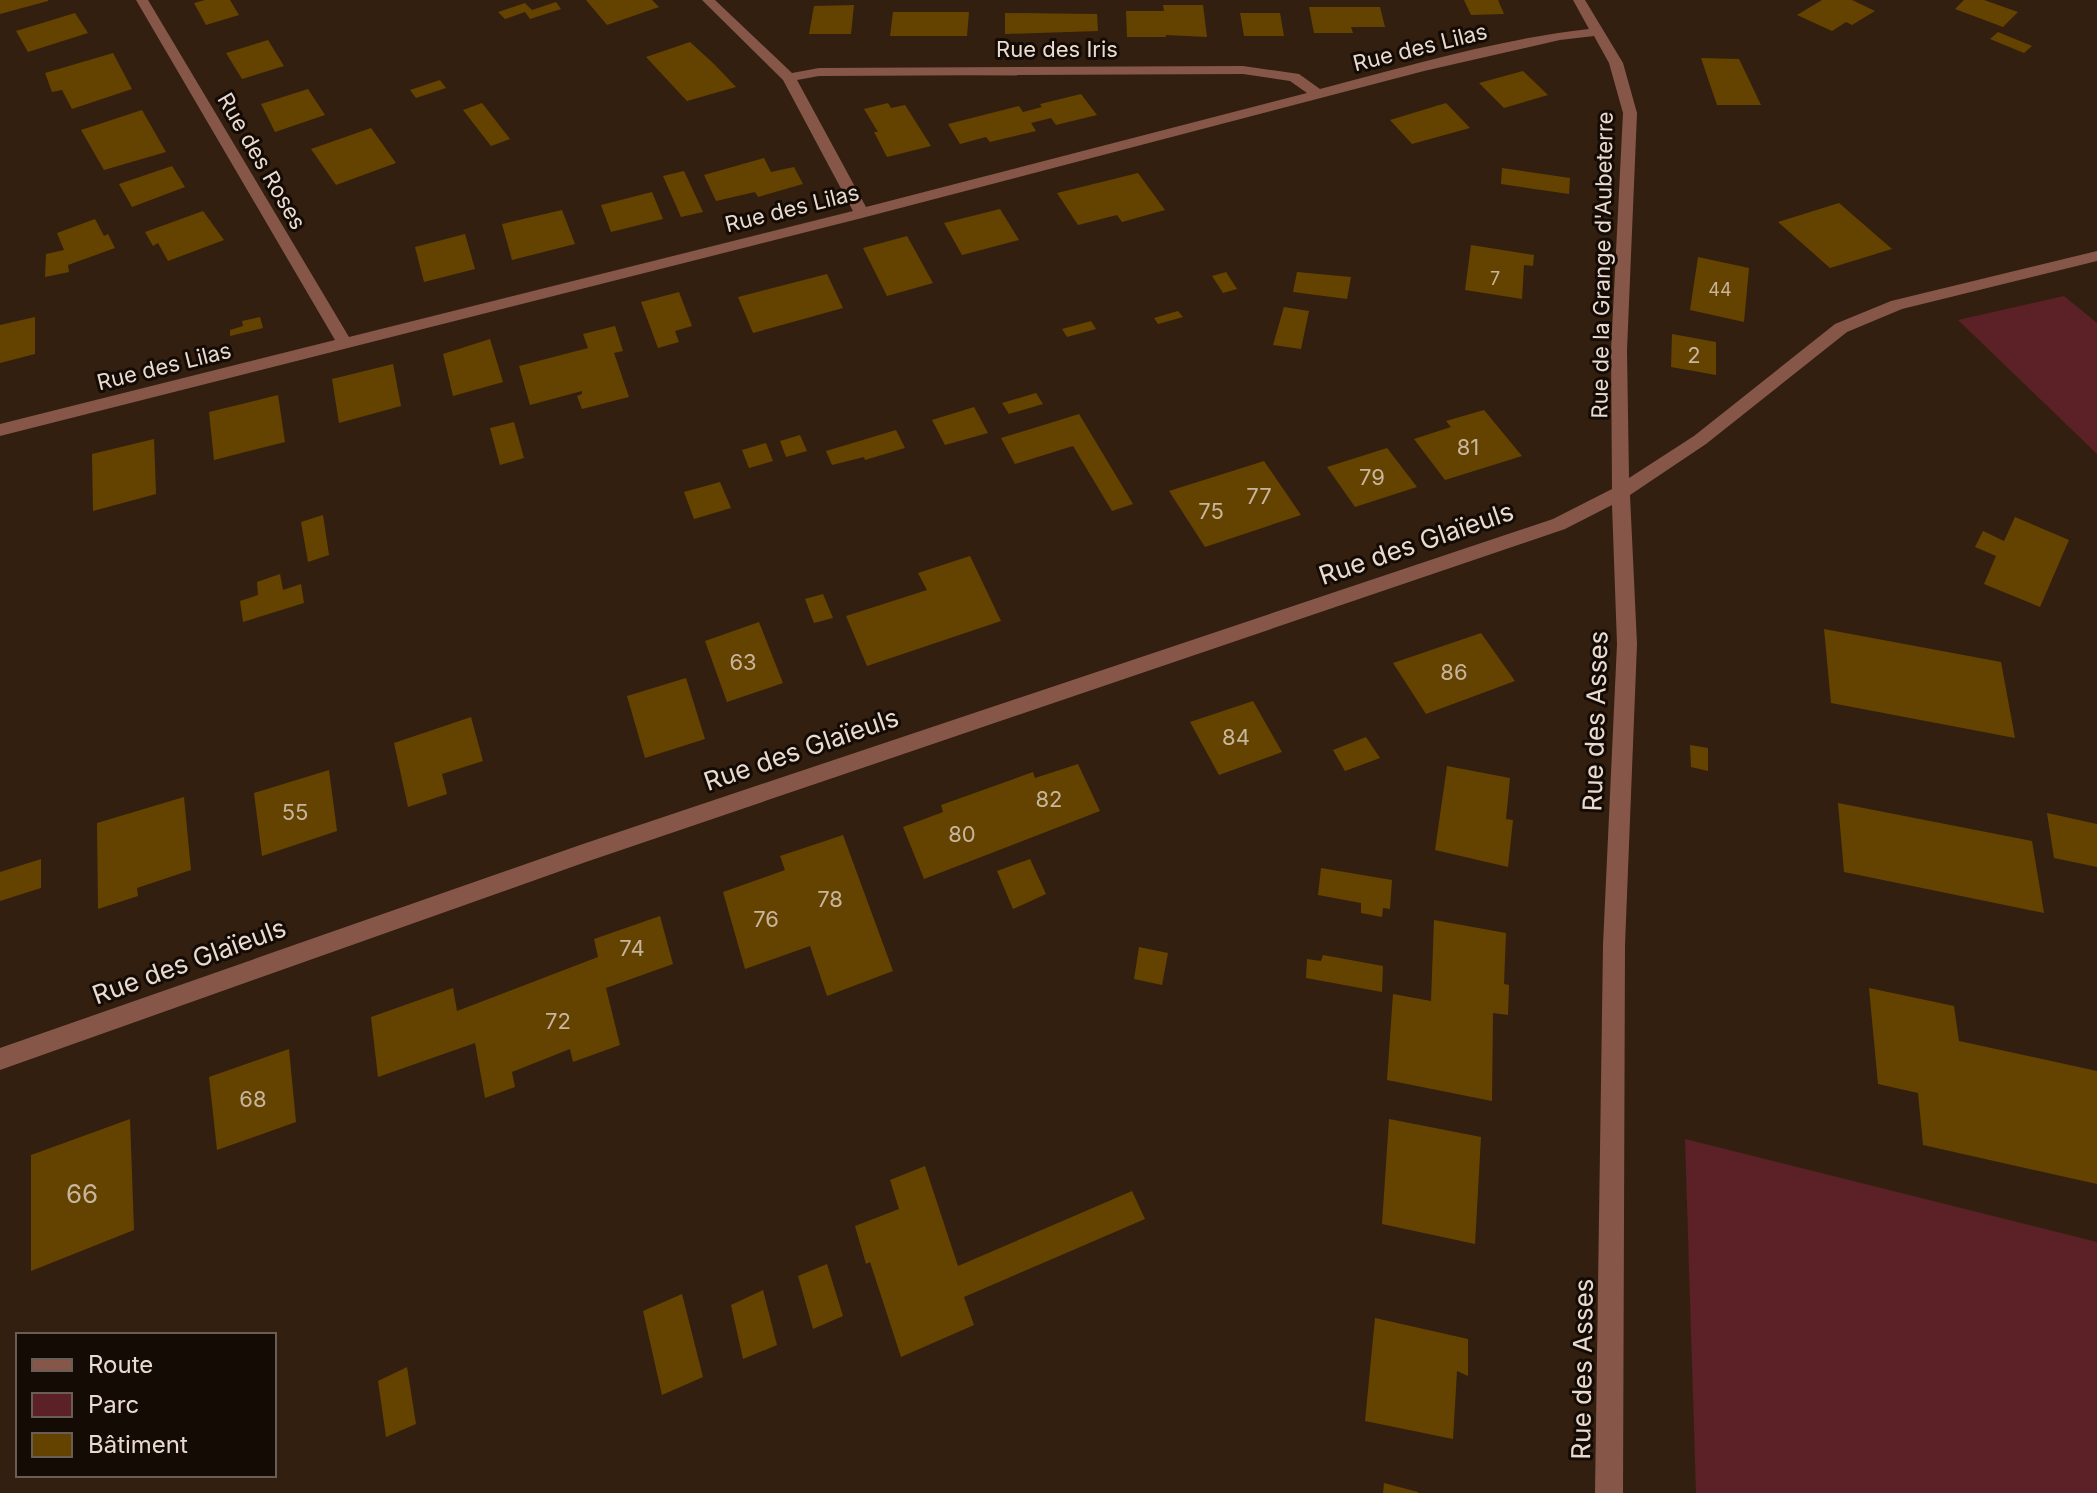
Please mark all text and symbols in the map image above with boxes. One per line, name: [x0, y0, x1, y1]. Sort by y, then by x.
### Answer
street label: Rue des Lilas: [1350, 18, 1490, 76]
street label: Rue des Iris: [996, 36, 1118, 62]
street label: Rue des Roses: [212, 88, 312, 234]
street label: Rue de la Grange d'Aubeterre: [1586, 111, 1618, 419]
street label: Rue des Lilas: [722, 179, 862, 237]
house number: 7: [1490, 268, 1500, 289]
house number: 44: [1708, 279, 1732, 300]
street label: Rue des Lilas: [94, 337, 234, 395]
house number: 2: [1687, 342, 1701, 368]
house number: 81: [1457, 434, 1479, 460]
house number: 79: [1359, 464, 1385, 490]
house number: 77: [1246, 483, 1272, 509]
street label: Rue des Glaïeuls: [1315, 495, 1517, 591]
house number: 75: [1198, 498, 1224, 524]
street label: Rue des Asses: [1576, 630, 1614, 812]
house number: 63: [729, 649, 757, 675]
house number: 86: [1440, 659, 1468, 685]
street label: Rue des Glaïeuls: [700, 701, 902, 797]
house number: 84: [1222, 724, 1250, 750]
house number: 82: [1035, 786, 1063, 812]
house number: 55: [282, 799, 308, 825]
house number: 80: [948, 821, 976, 847]
house number: 78: [817, 886, 843, 912]
house number: 76: [753, 906, 779, 932]
street label: Rue des Glaïeuls: [88, 912, 290, 1010]
house number: 74: [619, 935, 645, 961]
house number: 72: [545, 1008, 571, 1034]
house number: 68: [239, 1086, 267, 1112]
house number: 66: [66, 1178, 98, 1209]
street label: Rue des Asses: [1565, 1278, 1599, 1460]
legend: [16, 1333, 276, 1477]
text: Route: [88, 1350, 153, 1379]
text: Parc: [88, 1390, 139, 1419]
text: Bâtiment: [88, 1430, 188, 1459]

